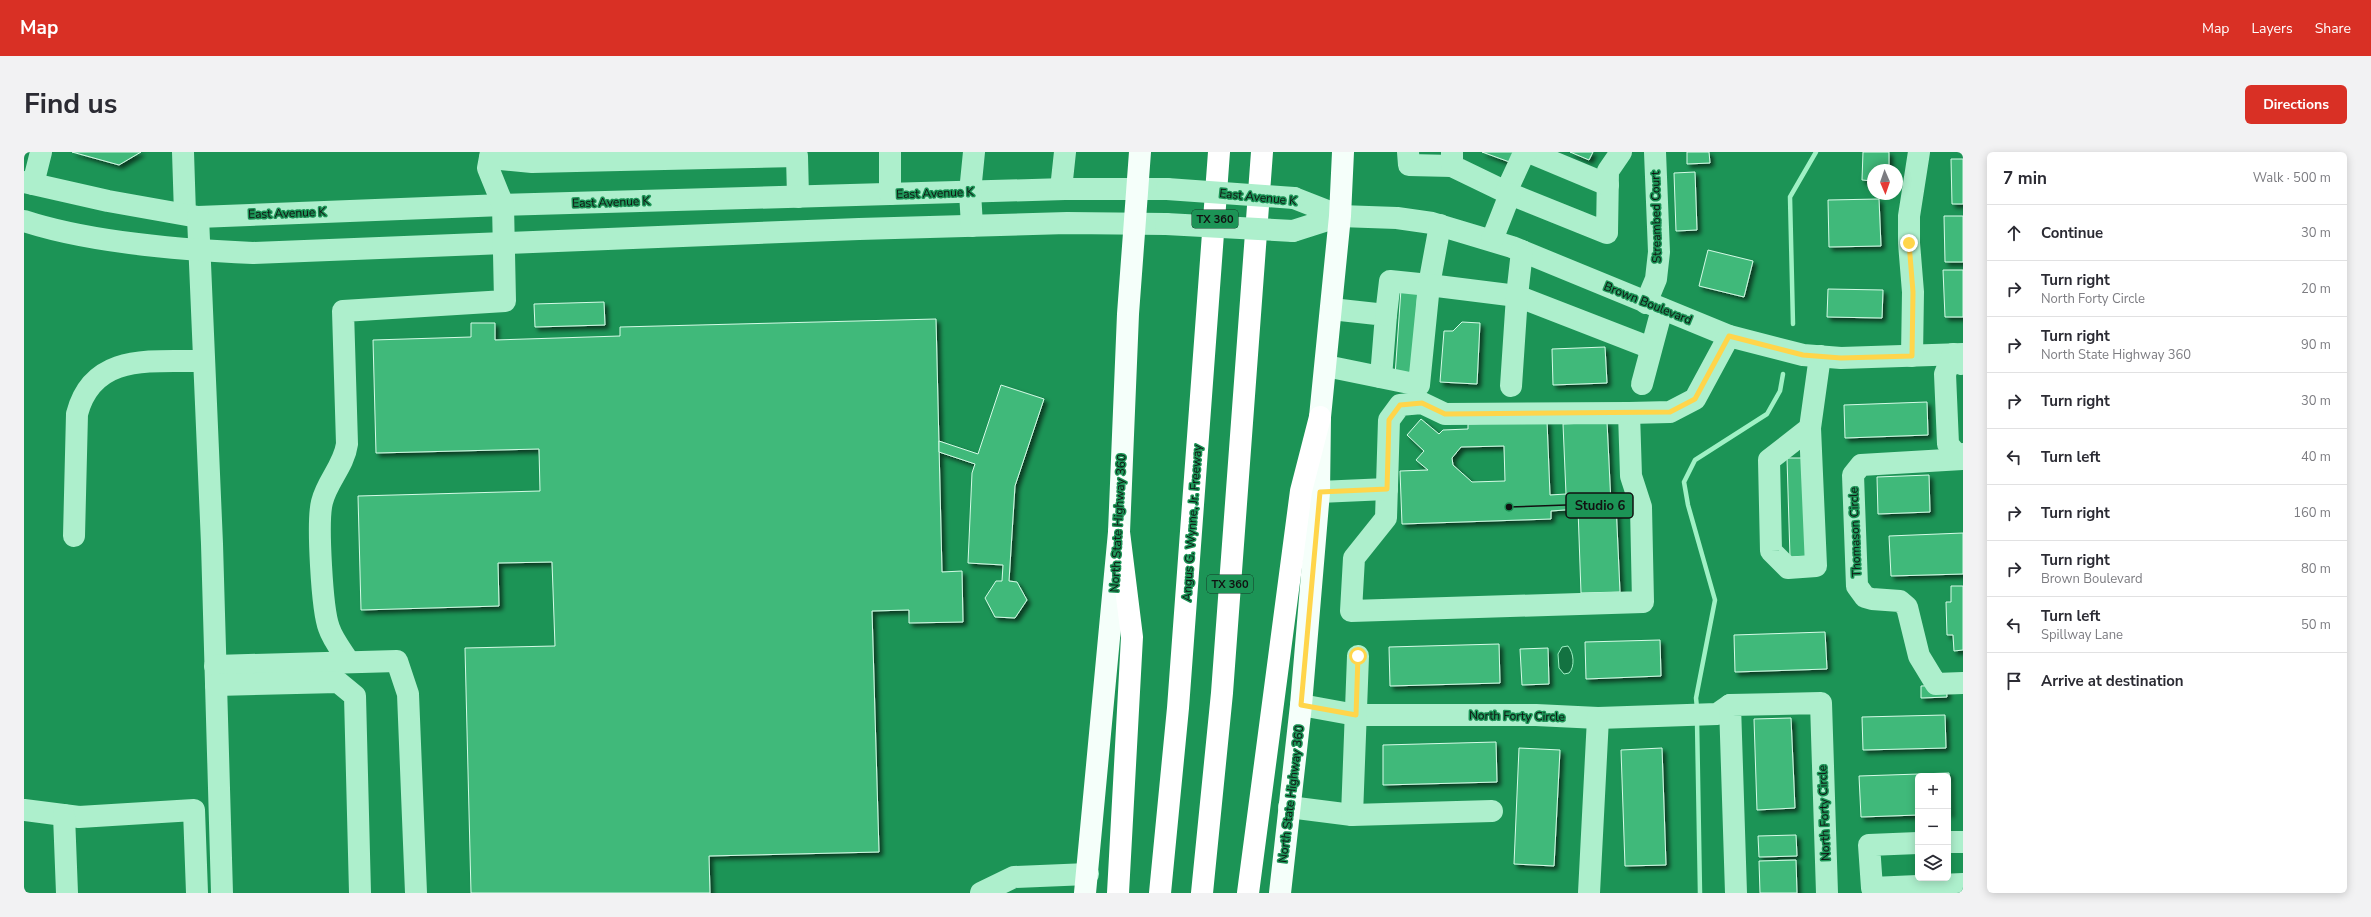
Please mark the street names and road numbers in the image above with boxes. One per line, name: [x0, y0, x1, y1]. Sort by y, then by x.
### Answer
street label: Streambed Court: [1647, 170, 1665, 263]
street label: East Avenue K: [896, 184, 975, 202]
street label: East Avenue K: [1219, 185, 1298, 209]
street label: East Avenue K: [572, 193, 651, 211]
street label: East Avenue K: [248, 204, 327, 222]
road number: TX 360: [1192, 210, 1238, 228]
street label: Brown Boulevard: [1601, 278, 1695, 328]
street label: Angus G. Wynne, Jr. Freeway: [1179, 443, 1206, 602]
street label: North State Highway 360: [1106, 453, 1130, 593]
street label: Thomason Circle: [1845, 487, 1865, 577]
road number: TX 360: [1207, 575, 1253, 593]
street label: North Forty Circle: [1469, 707, 1565, 725]
street label: North State Highway 360: [1275, 724, 1307, 864]
street label: North Forty Circle: [1814, 765, 1834, 861]

